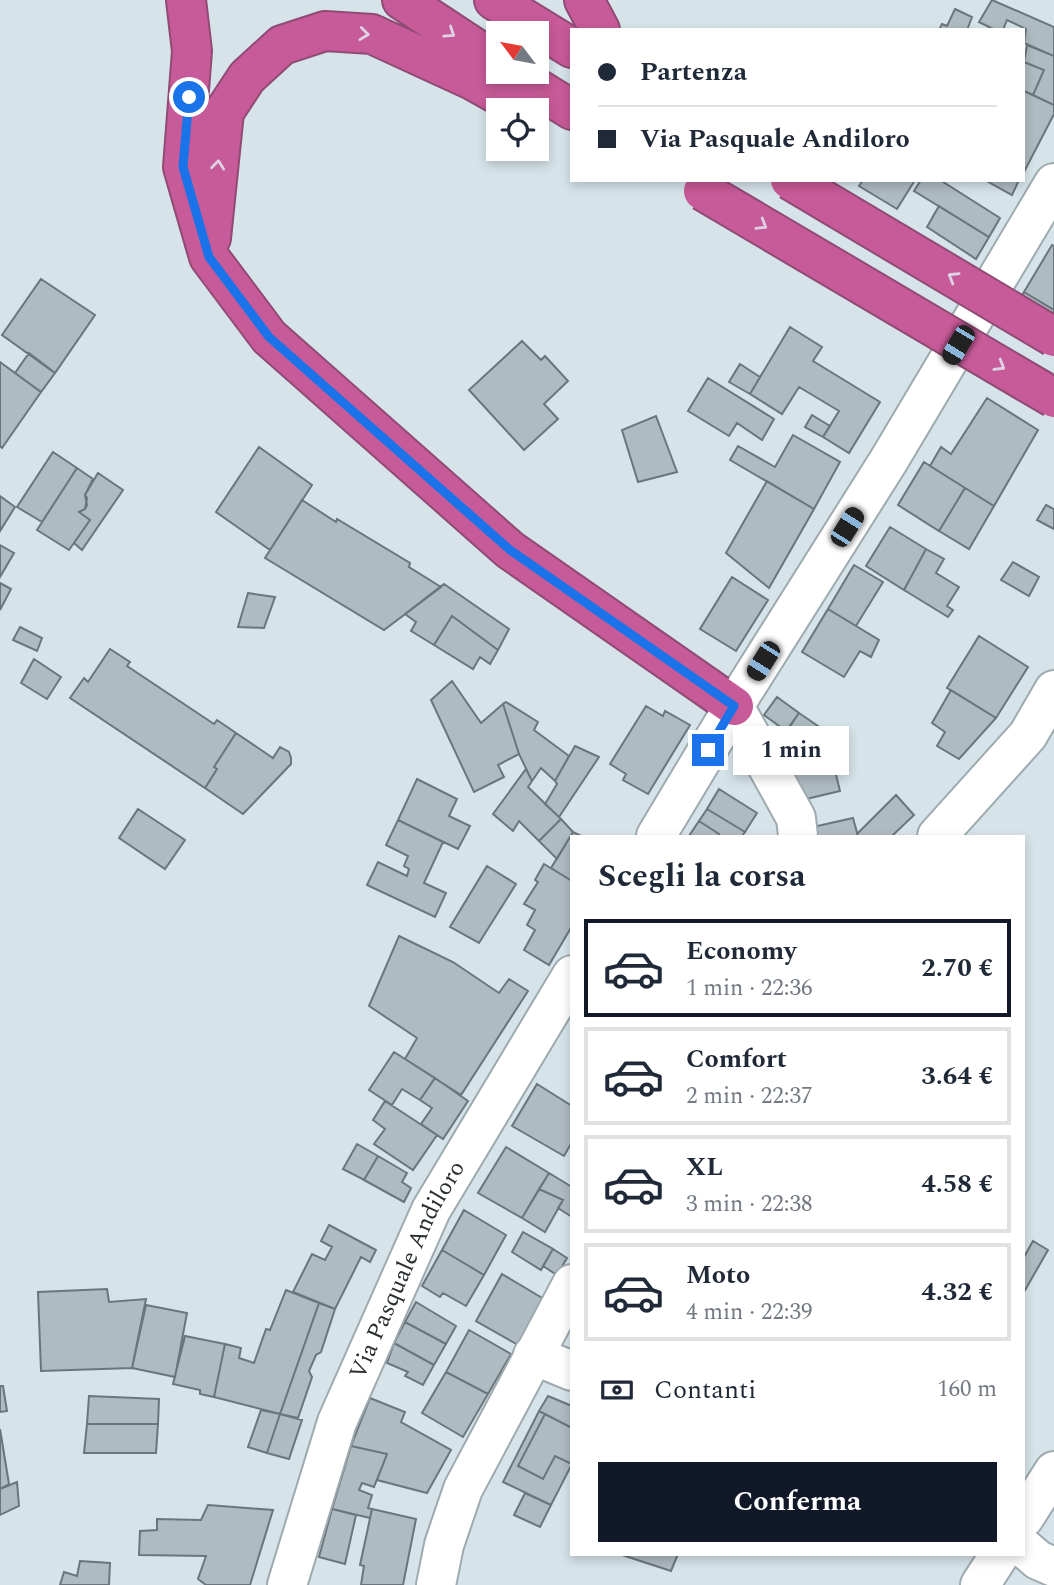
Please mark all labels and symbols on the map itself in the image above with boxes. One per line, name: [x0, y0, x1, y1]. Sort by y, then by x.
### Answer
north arrow: [486, 21, 550, 84]
one-way arrow: [442, 25, 455, 37]
one-way arrow: [358, 26, 370, 41]
route start: [173, 81, 205, 113]
one-way arrow: [210, 159, 225, 170]
one-way arrow: [754, 217, 767, 230]
one-way arrow: [948, 272, 961, 285]
car: [939, 322, 978, 368]
one-way arrow: [992, 358, 1005, 371]
car: [827, 504, 868, 550]
car: [743, 638, 784, 684]
callout: 1 min: [732, 726, 848, 774]
route end: [692, 734, 724, 766]
street label: Via Pasquale Andiloro: [340, 1154, 475, 1385]

